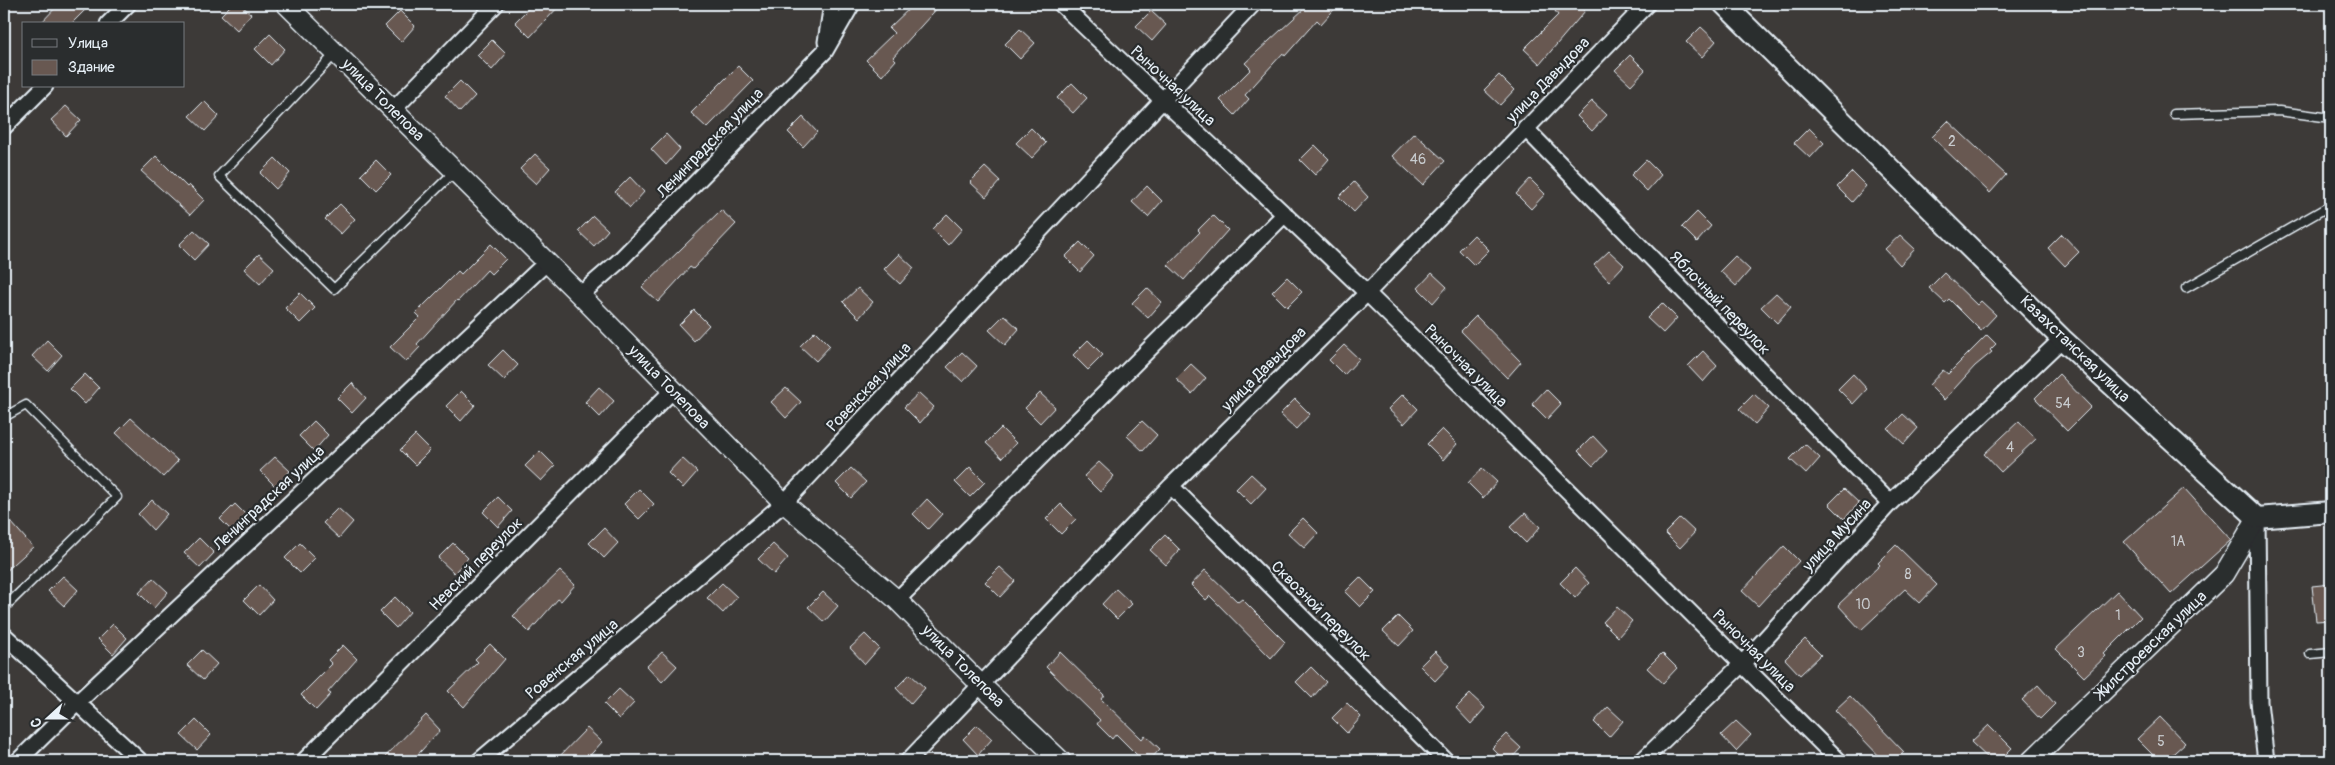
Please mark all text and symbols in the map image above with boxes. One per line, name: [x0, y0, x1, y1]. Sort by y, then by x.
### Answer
legend: [22, 22, 185, 88]
street label: улица Давыдова: [1501, 33, 1594, 128]
text: Улица: [68, 34, 108, 53]
street label: Рыночная улица: [1126, 41, 1220, 131]
street label: улица Толепова: [337, 54, 429, 146]
text: Здание: [68, 58, 115, 77]
street label: Ленинградская улица: [652, 84, 768, 203]
house number: 2: [1948, 133, 1956, 150]
house number: 46: [1410, 151, 1426, 168]
street label: Яблочный переулок: [1665, 247, 1775, 359]
street label: Казахстанская улица: [2016, 291, 2134, 407]
street label: Рыночная улица: [1420, 320, 1512, 412]
street label: улица Давыдова: [1217, 322, 1311, 416]
street label: Ровенская улица: [822, 338, 916, 436]
street label: улица Толепова: [623, 340, 714, 433]
house number: 54: [2055, 395, 2071, 412]
house number: 4: [2006, 439, 2014, 456]
street label: Ленинградская улица: [208, 441, 329, 556]
street label: улица Мусина: [1798, 494, 1876, 576]
street label: Невский переулок: [425, 513, 527, 615]
house number: 1А: [2171, 533, 2185, 550]
street label: Сквозной переулок: [1267, 557, 1375, 665]
house number: 8: [1904, 566, 1912, 583]
street label: Жилстроевская улица: [2089, 587, 2211, 706]
house number: 10: [1855, 596, 1871, 613]
street label: Рыночная улица: [1708, 605, 1800, 697]
house number: 1: [2115, 607, 2121, 624]
street label: Ровенская улица: [522, 614, 622, 704]
street label: улица Толепова: [917, 620, 1009, 712]
house number: 3: [2077, 644, 2085, 661]
north arrow: [22, 692, 72, 742]
text: С: [27, 715, 46, 730]
house number: 5: [2157, 733, 2165, 750]

